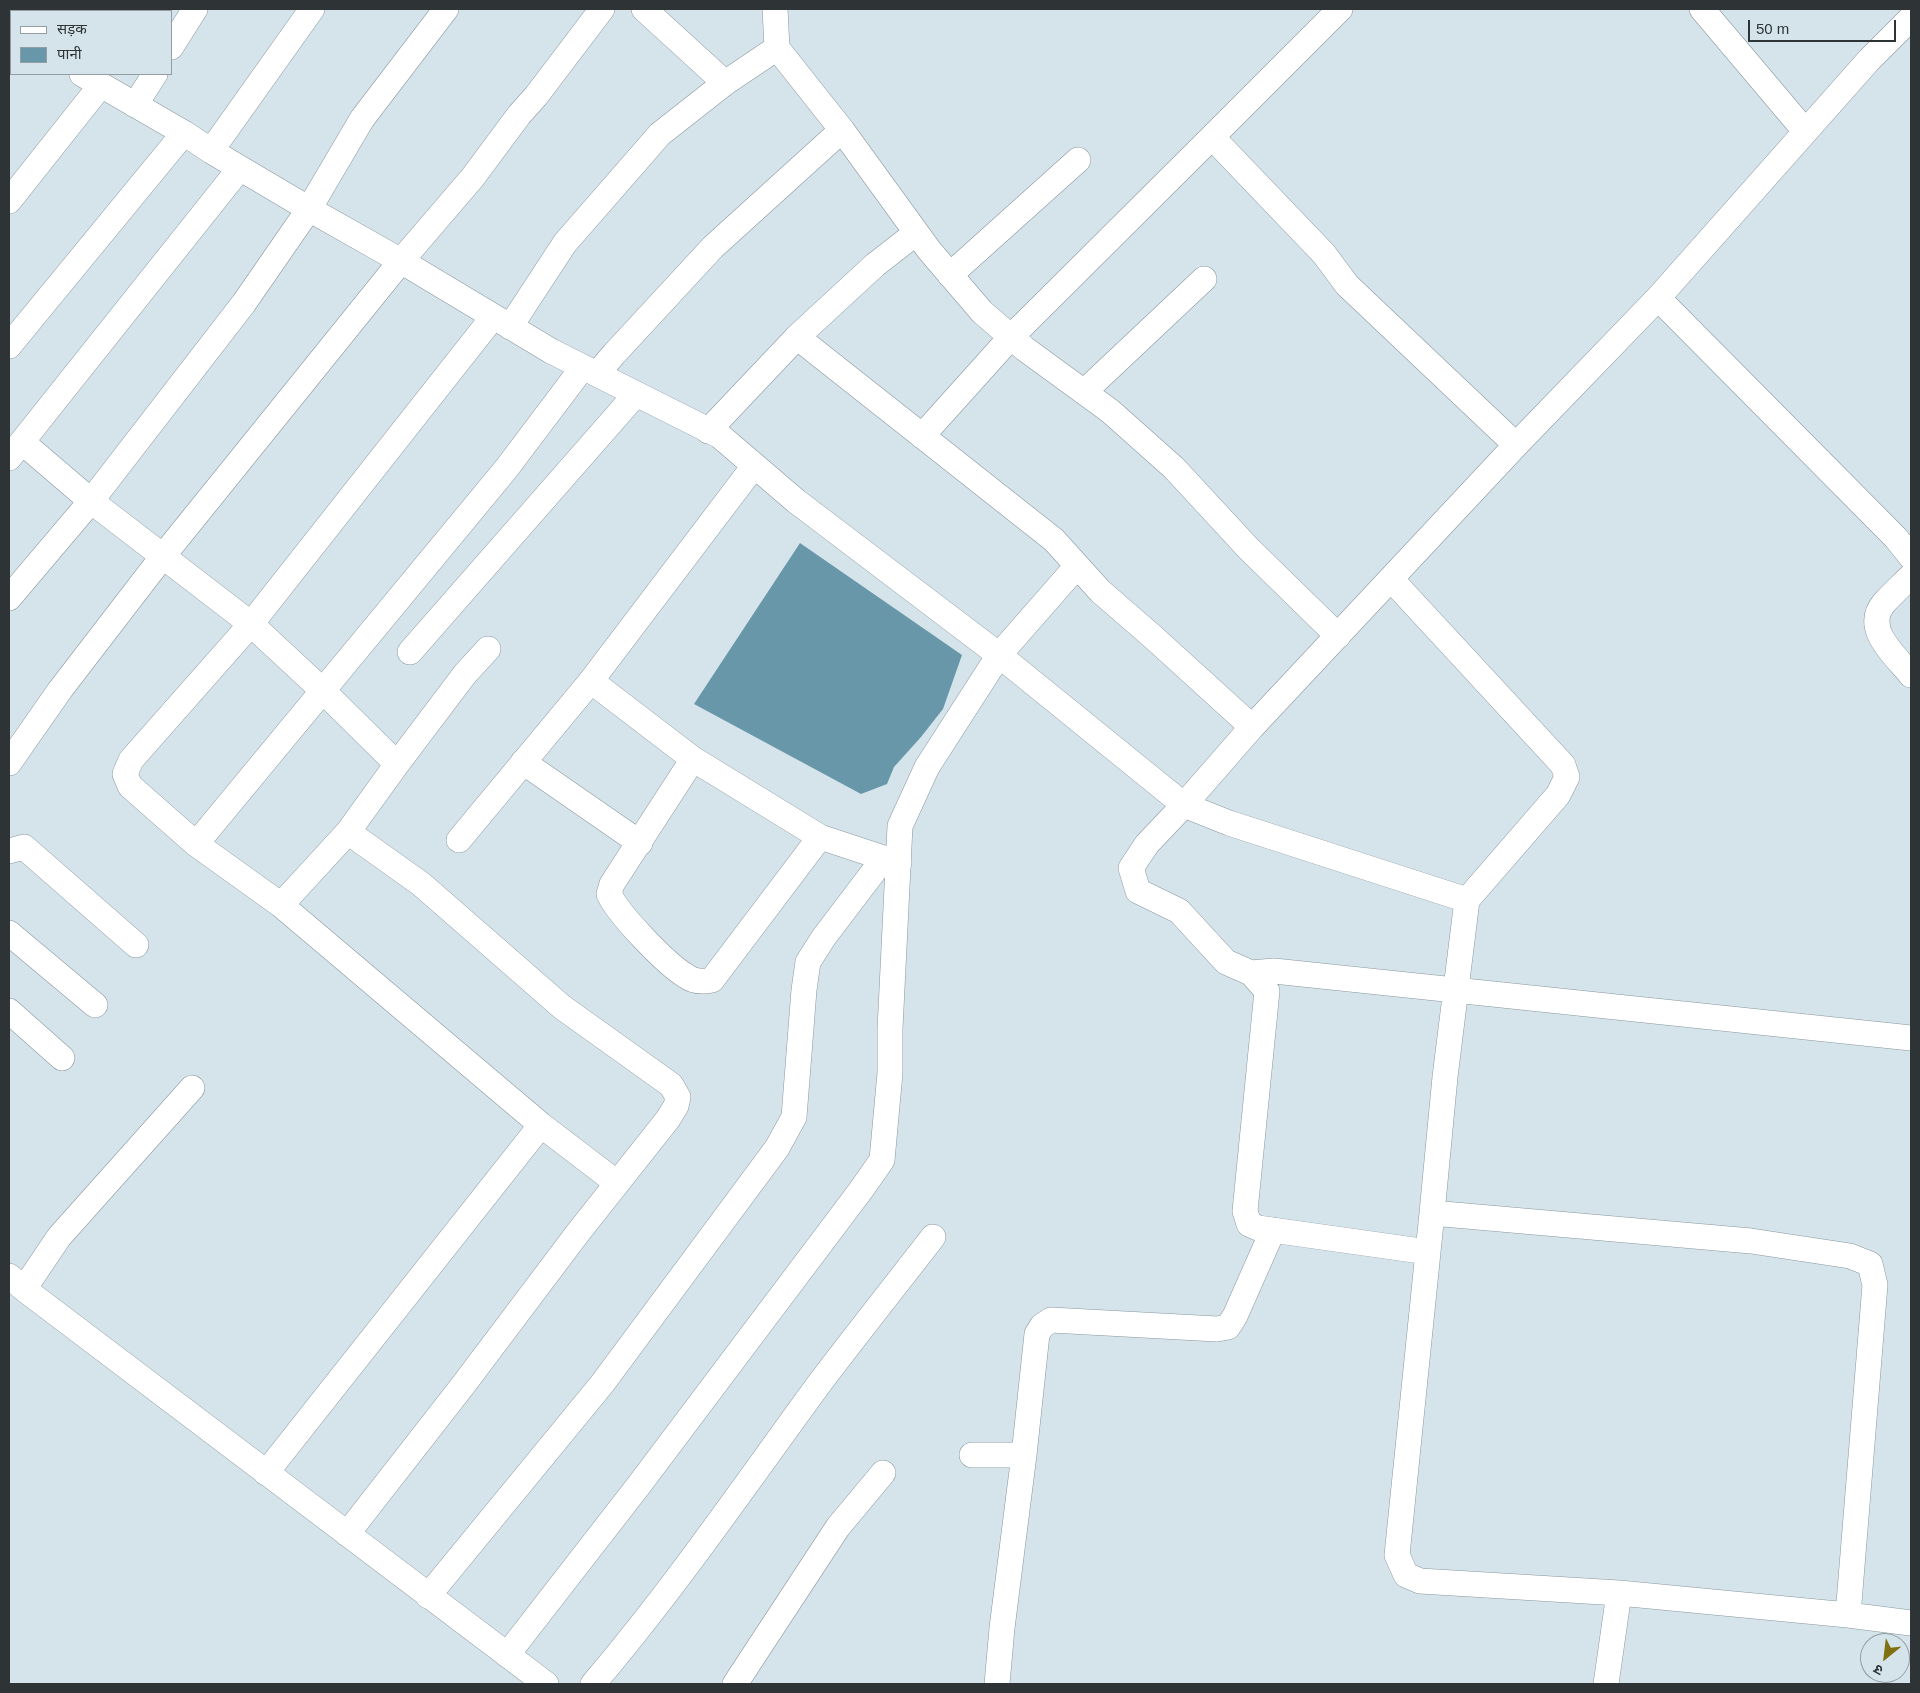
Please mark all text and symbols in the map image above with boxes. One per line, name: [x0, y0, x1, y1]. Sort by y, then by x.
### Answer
legend: [10, 10, 172, 75]
scale bar: [1750, 10, 1898, 42]
text: सड़क: [57, 20, 87, 37]
text: 50 m: [1756, 20, 1789, 37]
text: पानी: [57, 45, 82, 62]
north arrow: [1860, 1633, 1910, 1683]
text: उ: [1871, 1661, 1886, 1679]

